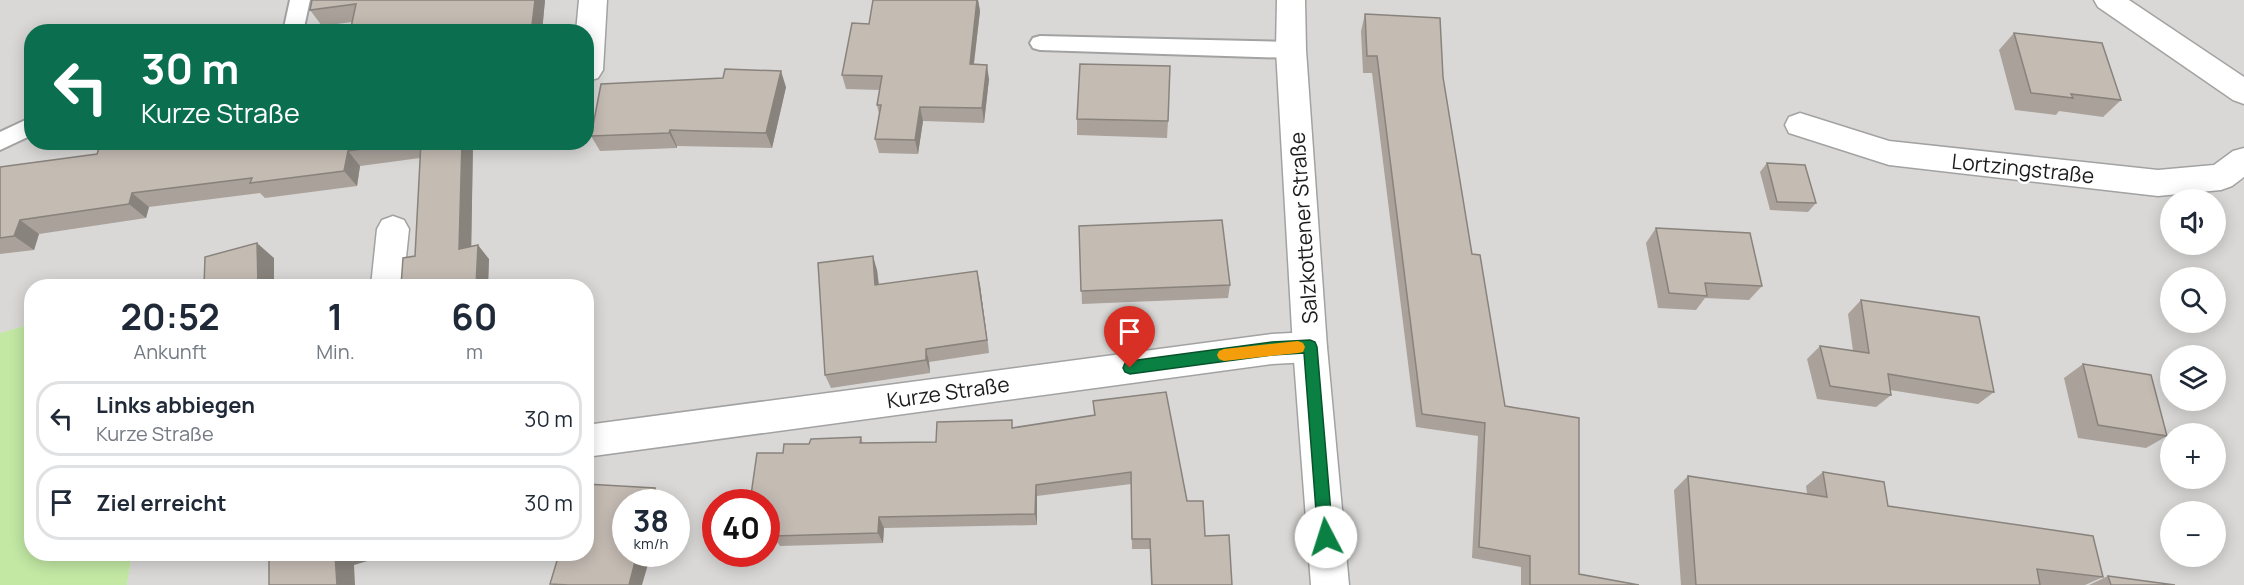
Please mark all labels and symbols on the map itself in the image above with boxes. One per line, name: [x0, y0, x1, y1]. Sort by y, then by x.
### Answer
street label: Salzkottener Straße: [1282, 131, 1324, 325]
street label: Lortzingstraße: [1950, 147, 2096, 189]
pin: [1104, 306, 1155, 368]
street label: Kurze Straße: [885, 370, 1011, 414]
speed limit sign: 40: [702, 489, 780, 567]
position arrow: [1294, 505, 1358, 569]

